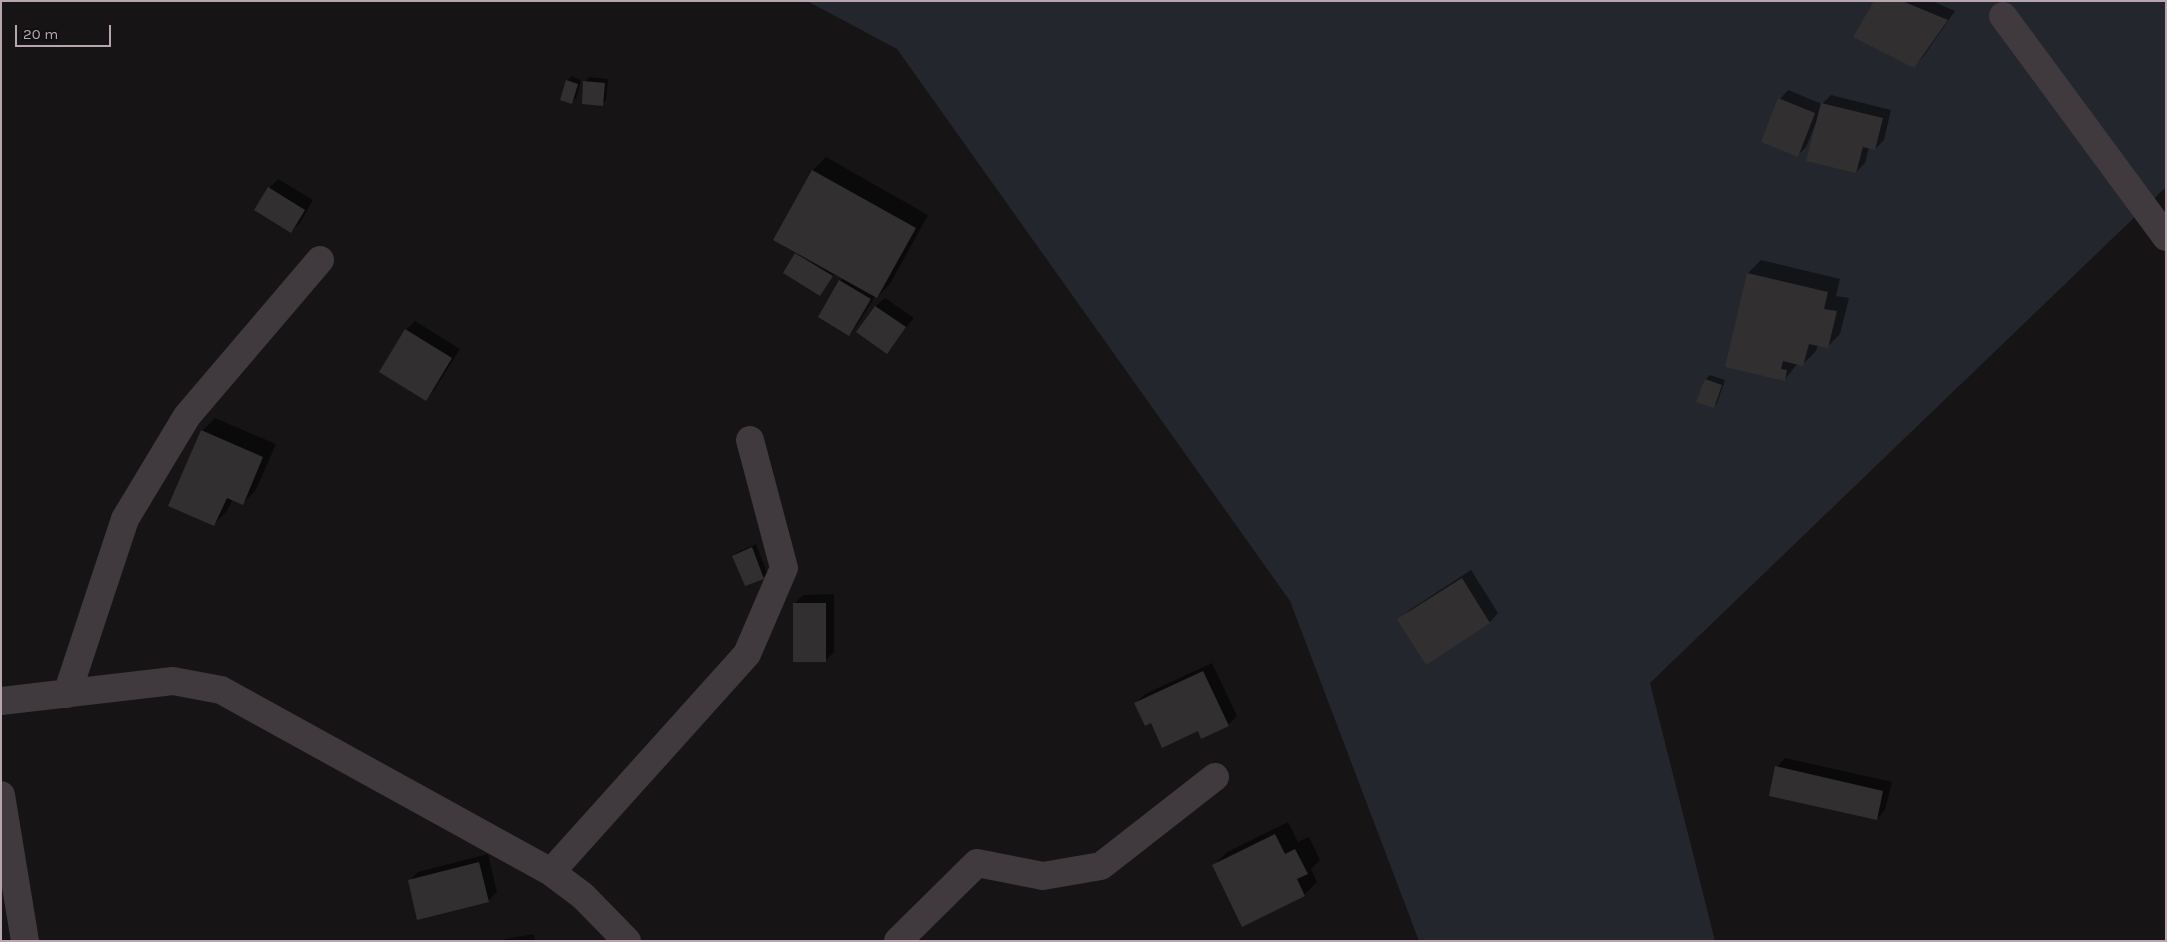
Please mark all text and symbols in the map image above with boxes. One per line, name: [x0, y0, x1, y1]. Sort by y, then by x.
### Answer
scale bar: [18, 15, 114, 47]
text: 20 m: [23, 25, 58, 43]

